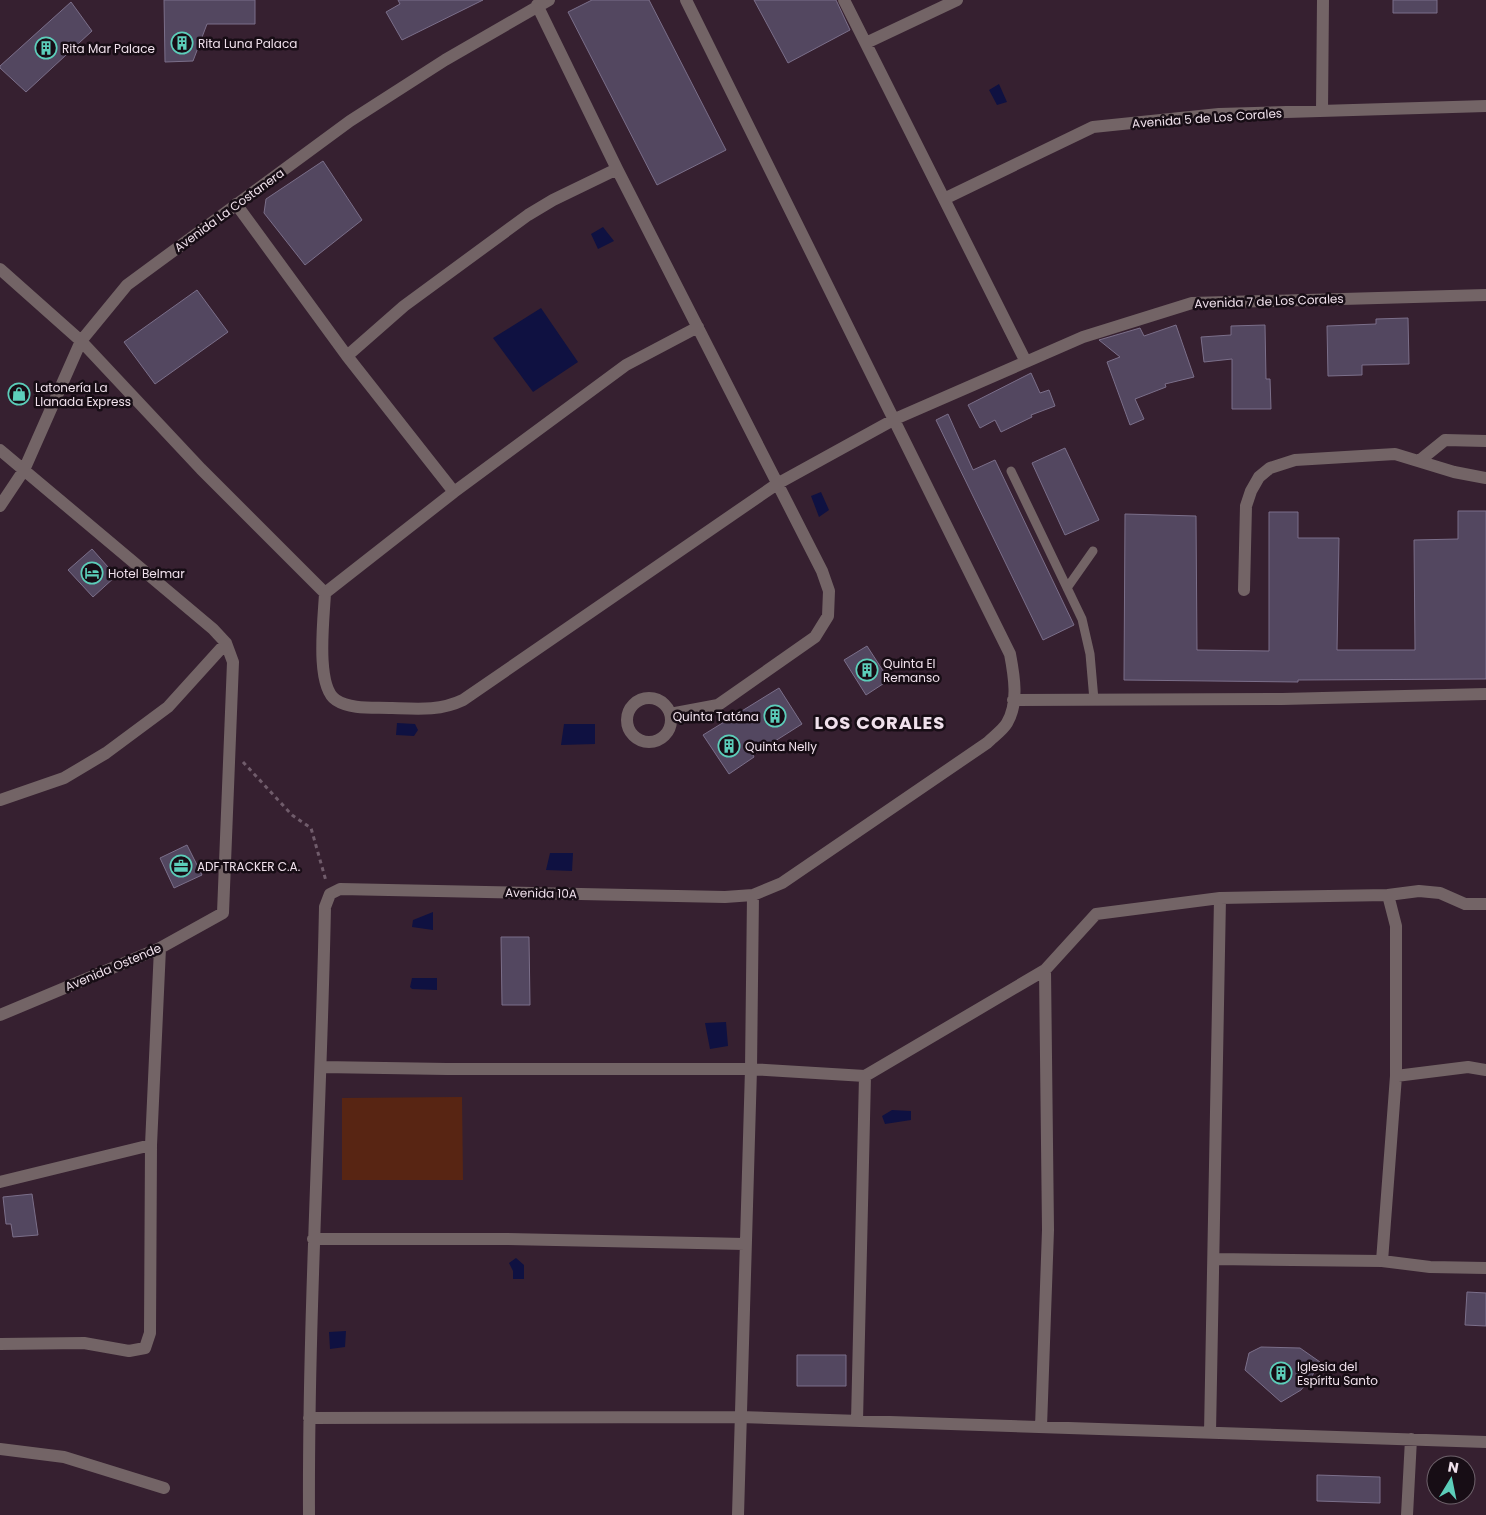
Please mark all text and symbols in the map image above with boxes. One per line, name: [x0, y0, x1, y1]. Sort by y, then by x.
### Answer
building icon: Rita Luna Palaca: [170, 31, 194, 55]
place label: Rita Luna Palaca: [198, 35, 297, 52]
building icon: Rita Mar Palace: [34, 36, 58, 60]
place label: Rita Mar Palace: [62, 40, 155, 57]
street label: Avenida 5 de Los Corales: [1131, 104, 1283, 132]
street label: Avenida La Costanera: [171, 164, 287, 256]
street label: Avenida 7 de Los Corales: [1194, 290, 1344, 312]
place label: Latonería La Llanada Express: [35, 379, 131, 410]
shop icon: Latonería La Llanada Express: [7, 382, 31, 406]
hotel icon: Hotel Belmar: [80, 561, 104, 585]
place label: Hotel Belmar: [108, 565, 185, 582]
place label: Quinta El Remanso: [883, 655, 940, 686]
building icon: Quinta El Remanso: [855, 658, 879, 682]
building icon: Quinta Tatána: [763, 704, 787, 728]
place label: Quinta Tatána: [673, 708, 759, 725]
district label: LOS CORALES: [815, 710, 945, 735]
building icon: Quinta Nelly: [717, 734, 741, 758]
place label: Quinta Nelly: [745, 738, 817, 755]
office icon: ADF TRACKER C.A.: [169, 854, 193, 878]
place label: ADF TRACKER C.A.: [197, 858, 300, 875]
street label: Avenida 10A: [505, 884, 577, 902]
street label: Avenida Ostende: [62, 939, 164, 995]
place label: Iglesia del Espíritu Santo: [1297, 1358, 1378, 1389]
building icon: Iglesia del Espíritu Santo: [1269, 1361, 1293, 1385]
north arrow: [1426, 1455, 1476, 1505]
text: N: [1446, 1456, 1460, 1478]

